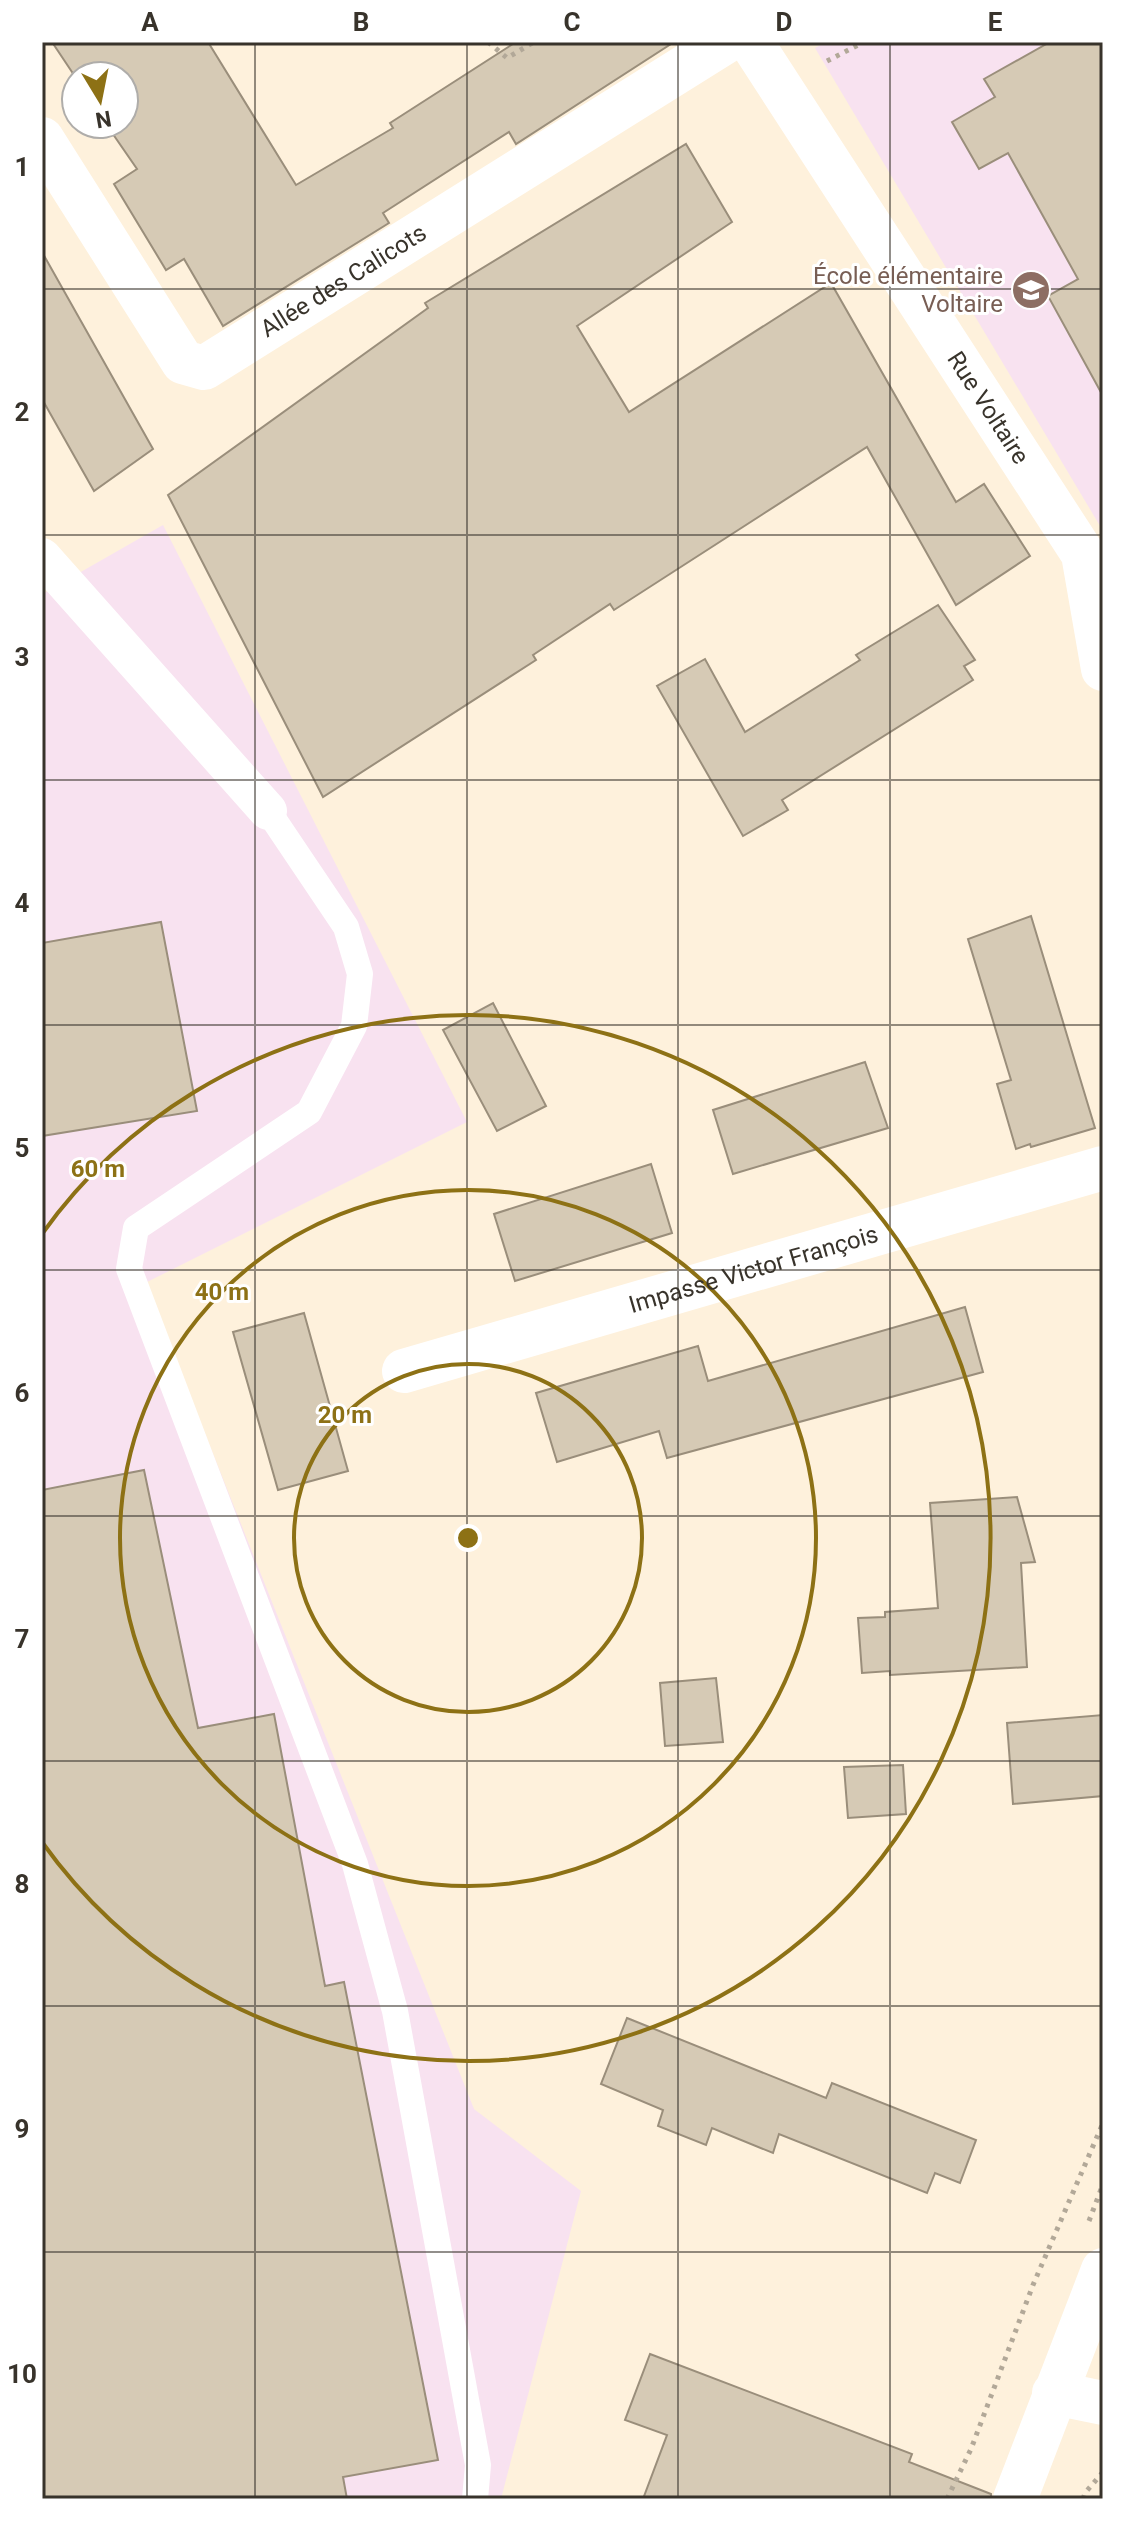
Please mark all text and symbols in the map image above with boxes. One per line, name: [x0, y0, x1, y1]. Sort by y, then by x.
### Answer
text: A: [141, 7, 159, 37]
text: B: [353, 7, 369, 37]
text: C: [563, 7, 581, 37]
text: D: [776, 7, 792, 37]
text: E: [988, 7, 1003, 37]
north arrow: [60, 60, 140, 140]
text: N: [94, 106, 113, 133]
text: 1: [15, 152, 29, 182]
street label: Allée des Calicots: [255, 219, 431, 343]
place label: École élémentaire Voltaire: [813, 262, 1003, 318]
school or university icon: École élémentaire Voltaire: [1010, 269, 1052, 311]
street label: Rue Voltaire: [942, 346, 1035, 469]
text: 2: [15, 397, 29, 427]
text: 3: [15, 642, 29, 672]
text: 4: [15, 888, 30, 918]
text: 5: [15, 1133, 29, 1163]
text: 60 m: [71, 1155, 125, 1183]
street label: Impasse Victor François: [626, 1220, 881, 1319]
text: 40 m: [195, 1278, 249, 1306]
text: 6: [15, 1378, 30, 1408]
text: 20 m: [318, 1401, 372, 1429]
centre of rings: [454, 1524, 482, 1552]
text: 7: [15, 1624, 29, 1654]
text: 8: [15, 1869, 29, 1899]
text: 9: [15, 2114, 29, 2144]
text: 10: [7, 2359, 37, 2389]

